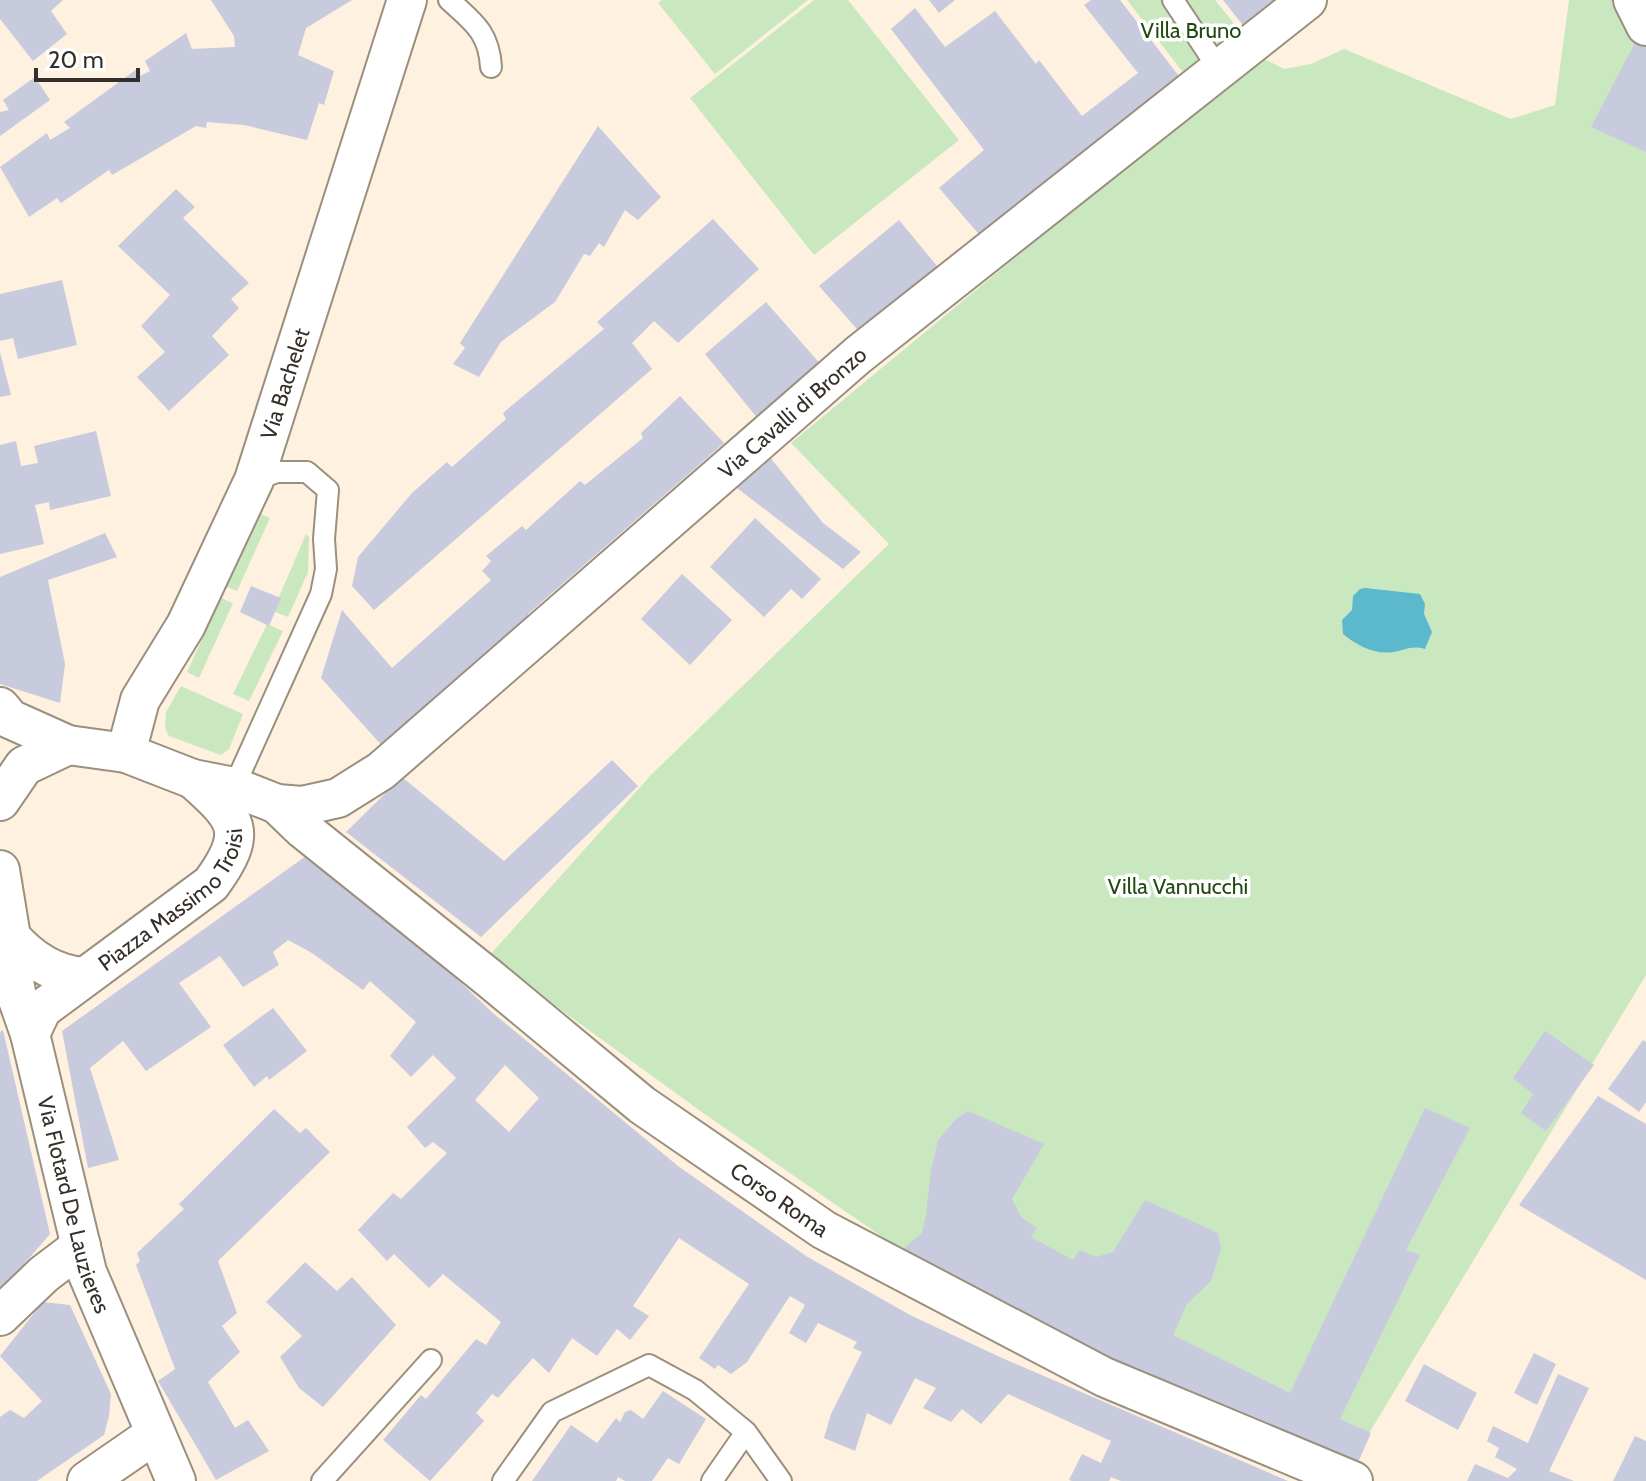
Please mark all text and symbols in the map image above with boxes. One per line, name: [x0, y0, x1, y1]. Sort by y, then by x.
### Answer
park label: Villa Bruno: [1141, 17, 1241, 44]
scale bar: [36, 32, 138, 82]
text: 20 m: [48, 45, 104, 74]
street label: Via Bachelet: [254, 324, 315, 443]
street label: Via Cavalli di Bronzo: [713, 340, 872, 484]
street label: Piazza Massimo Troisi: [93, 827, 248, 976]
park label: Villa Vannucchi: [1108, 873, 1248, 900]
street label: Via Flotard De Lauzieres: [32, 1094, 116, 1317]
street label: Corso Roma: [725, 1156, 834, 1243]

